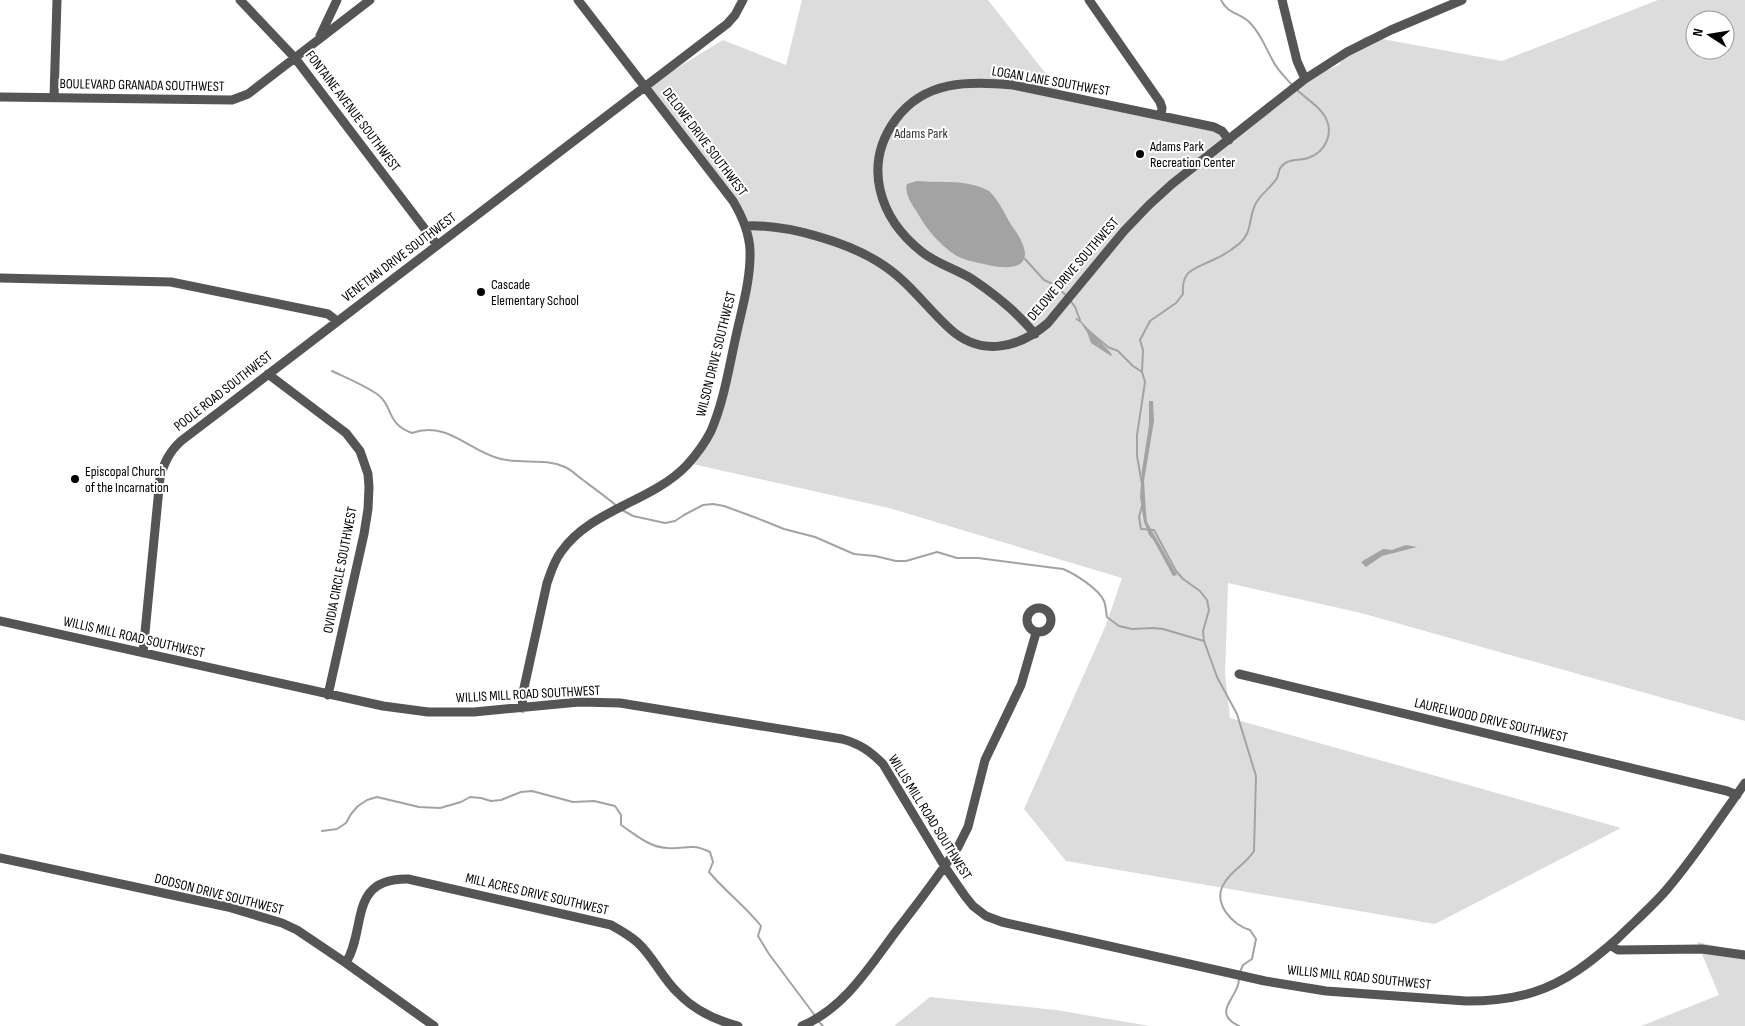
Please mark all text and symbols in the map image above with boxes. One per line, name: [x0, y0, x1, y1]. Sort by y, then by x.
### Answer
north arrow: [1685, 10, 1735, 60]
text: N: [1689, 27, 1707, 38]
street label: FONTAINE AVENUE SOUTHWEST: [302, 47, 404, 175]
street label: LOGAN LANE SOUTHWEST: [991, 62, 1112, 100]
street label: BOULEVARD GRANADA SOUTHWEST: [59, 75, 225, 95]
street label: DELOWE DRIVE SOUTHWEST: [659, 85, 751, 200]
park label: Adams Park: [893, 125, 949, 142]
place label: Adams Park Recreation Center: [1149, 138, 1235, 171]
marker: Adams Park Recreation Center: [1134, 148, 1146, 160]
street label: VENETIAN DRIVE SOUTHWEST: [339, 208, 460, 305]
street label: DELOWE DRIVE SOUTHWEST: [1024, 214, 1123, 324]
place label: Cascade Elementary School: [491, 276, 579, 309]
marker: Cascade Elementary School: [475, 286, 487, 298]
street label: WILSON DRIVE SOUTHWEST: [692, 289, 740, 419]
street label: POOLE ROAD SOUTHWEST: [170, 347, 276, 435]
place label: Episcopal Church of the Incarnation: [85, 463, 169, 496]
marker: Episcopal Church of the Incarnation: [69, 473, 81, 485]
street label: OVIDIA CIRCLE SOUTHWEST: [319, 505, 361, 635]
street label: WILLIS MILL ROAD SOUTHWEST: [62, 612, 207, 662]
street label: WILLIS MILL ROAD SOUTHWEST: [455, 682, 601, 706]
street label: LAURELWOOD DRIVE SOUTHWEST: [1413, 694, 1569, 746]
street label: WILLIS MILL ROAD SOUTHWEST: [885, 751, 976, 883]
street label: MILL ACRES DRIVE SOUTHWEST: [464, 869, 611, 919]
street label: DODSON DRIVE SOUTHWEST: [153, 870, 286, 918]
street label: WILLIS MILL ROAD SOUTHWEST: [1286, 961, 1432, 993]

